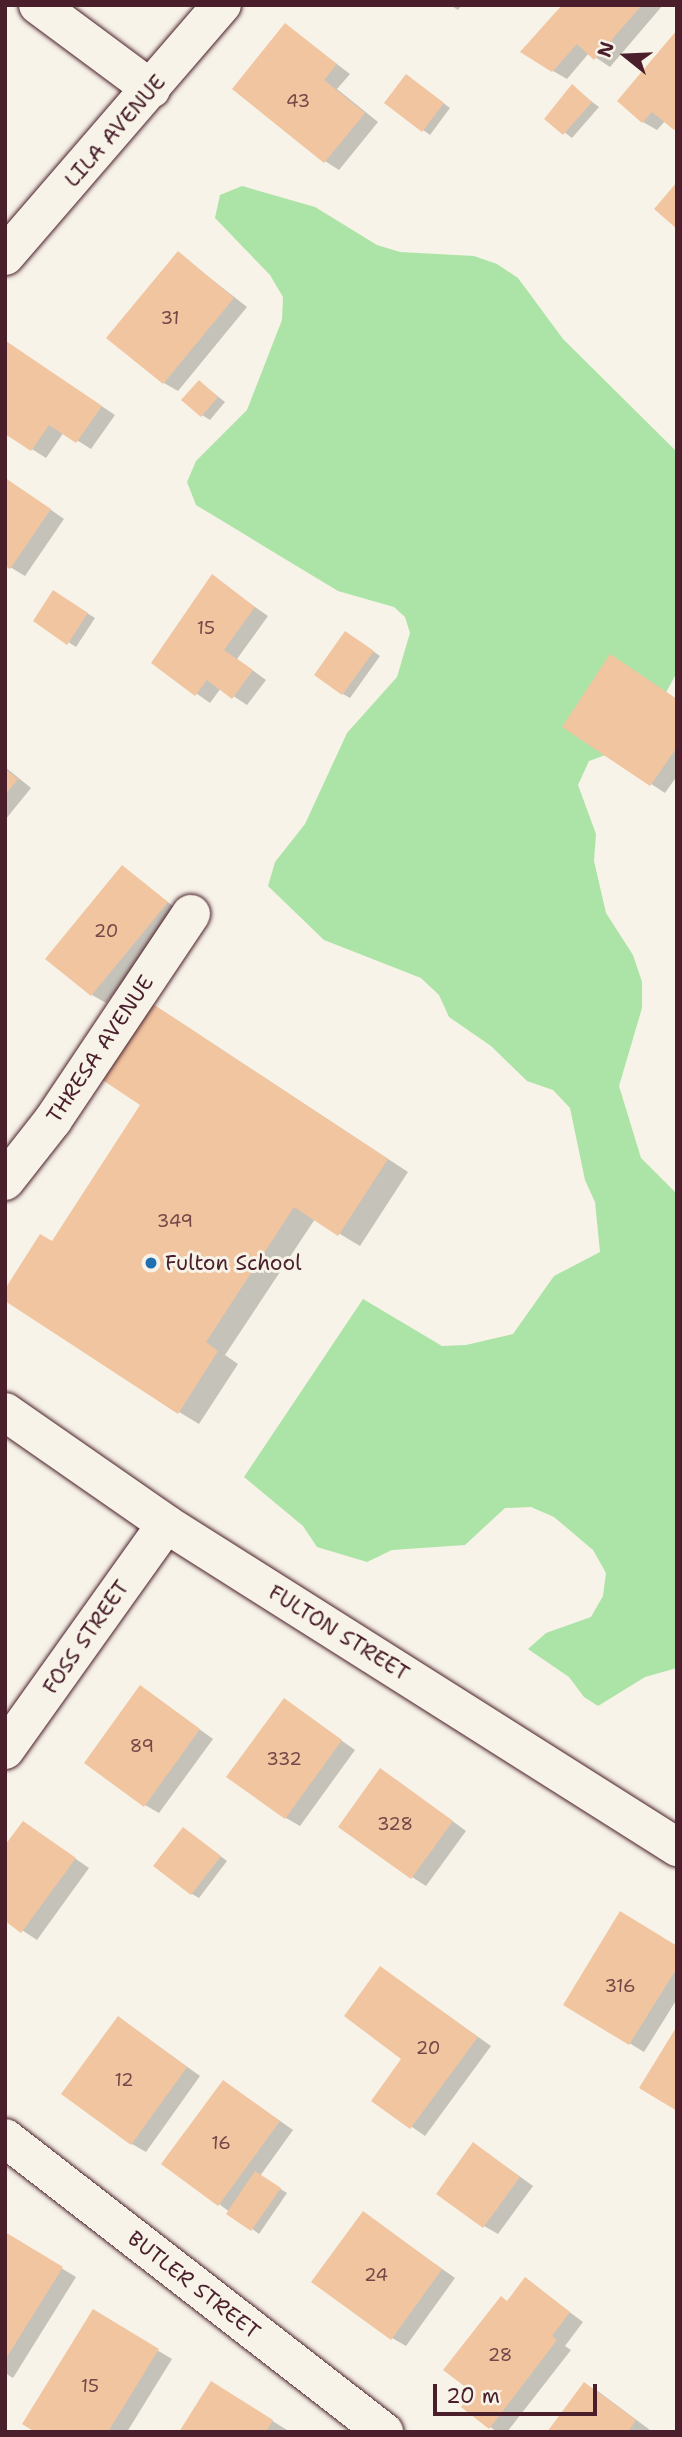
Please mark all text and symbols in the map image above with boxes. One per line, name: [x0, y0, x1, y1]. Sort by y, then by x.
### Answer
north arrow: [591, 21, 661, 91]
text: N: [591, 38, 620, 60]
street label: LILA AVENUE: [59, 70, 171, 192]
house number: 43: [286, 90, 310, 112]
house number: 31: [160, 307, 180, 329]
house number: 15: [197, 617, 215, 639]
house number: 20: [94, 920, 118, 942]
street label: THRESA AVENUE: [41, 970, 159, 1128]
house number: 349: [157, 1210, 193, 1232]
place label: Fulton School: [165, 1250, 302, 1276]
marker: Fulton School: [143, 1255, 159, 1271]
street label: FOSS STREET: [38, 1575, 134, 1699]
street label: FULTON STREET: [264, 1580, 414, 1686]
house number: 89: [130, 1735, 154, 1757]
house number: 332: [266, 1748, 302, 1770]
house number: 328: [377, 1813, 413, 1835]
house number: 316: [604, 1975, 636, 1997]
house number: 20: [416, 2037, 440, 2059]
house number: 12: [114, 2069, 134, 2091]
house number: 16: [211, 2132, 231, 2154]
street label: BUTLER STREET: [123, 2226, 265, 2344]
house number: 24: [364, 2264, 388, 2286]
house number: 28: [488, 2344, 512, 2366]
scale bar: [437, 2370, 602, 2414]
house number: 15: [81, 2375, 99, 2397]
text: 20 m: [446, 2382, 500, 2410]

